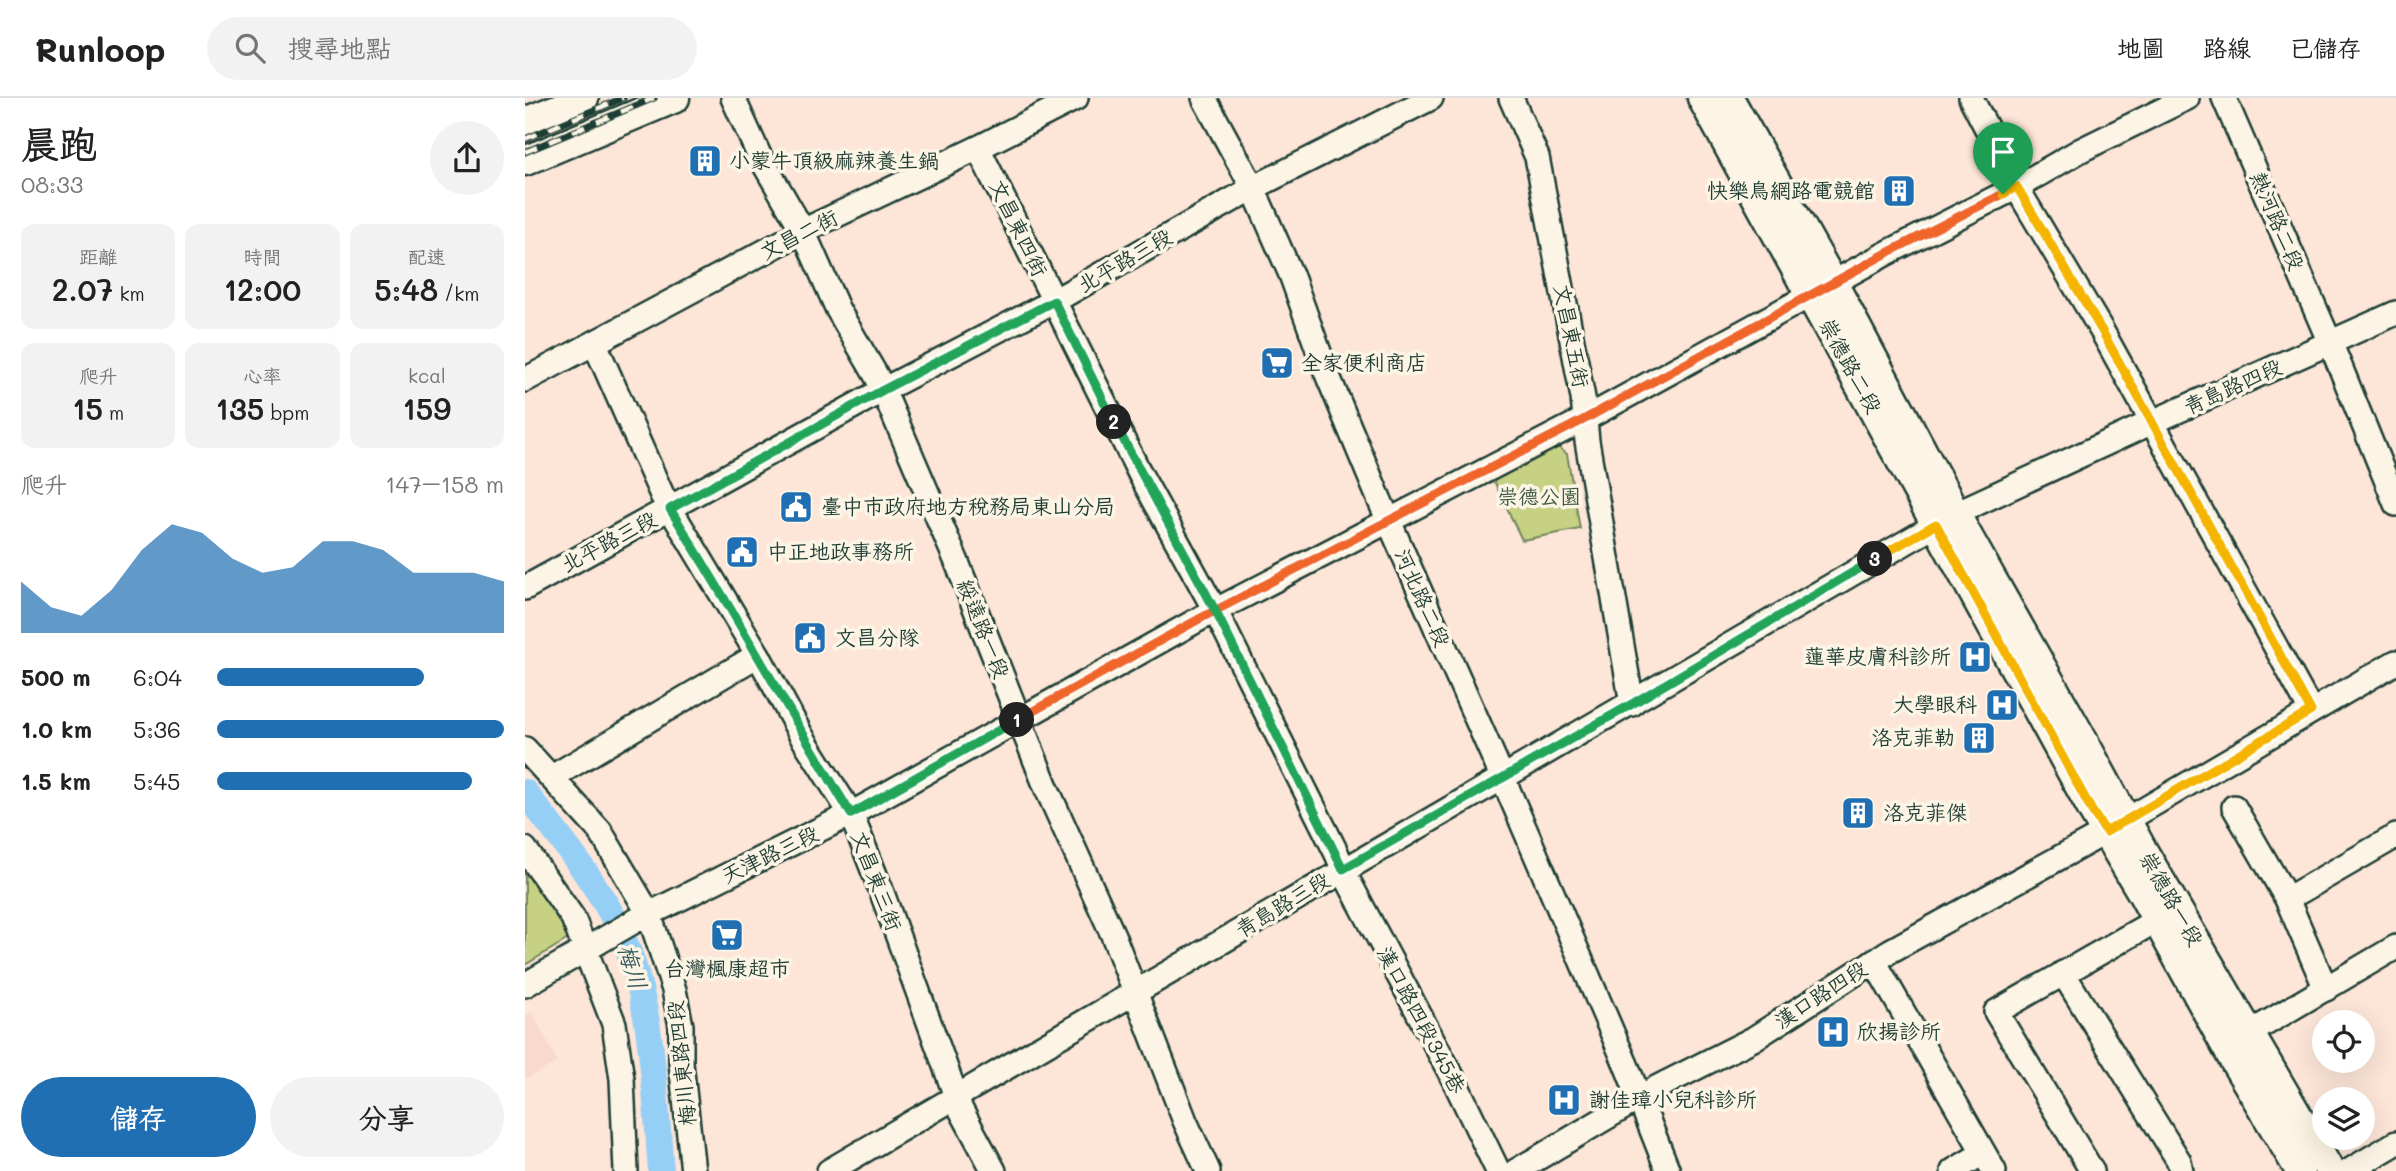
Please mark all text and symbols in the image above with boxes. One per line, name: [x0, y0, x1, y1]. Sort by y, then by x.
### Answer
search box: [207, 17, 697, 80]
text: Runloop: [35, 27, 165, 70]
icon: search: [231, 29, 269, 67]
text: 搜尋地點: [287, 31, 391, 65]
text: 地圖: [2117, 32, 2165, 63]
text: 路線: [2203, 32, 2251, 63]
text: 已儲存: [2289, 32, 2361, 63]
text: 晨跑: [21, 118, 97, 168]
button: share: [430, 121, 504, 195]
pin: [1973, 122, 2033, 194]
icon: arrive: [1984, 133, 2022, 171]
building icon: 小蒙牛頂級麻辣養生鍋: [686, 142, 724, 180]
place label: 小蒙牛頂級麻辣養生鍋: [729, 146, 939, 173]
street label: 熱河路二段: [2245, 167, 2311, 274]
text: 08:33: [21, 169, 83, 199]
building icon: 快樂鳥網路電競館: [1880, 172, 1918, 210]
street label: 文昌東四街: [984, 174, 1054, 280]
place label: 快樂鳥網路電競館: [1707, 176, 1875, 203]
street label: 文昌二街: [755, 203, 842, 265]
street label: 北平路三段: [1072, 222, 1176, 298]
text: 距離: [79, 244, 117, 269]
text: 時間: [243, 244, 282, 269]
text: 配速: [408, 244, 446, 269]
text: 2.07: [52, 269, 113, 309]
text: 12:00: [224, 269, 301, 309]
text: 5:48: [374, 269, 438, 309]
text: km: [113, 281, 145, 306]
text: /km: [438, 281, 479, 306]
street label: 文昌東五街: [1549, 282, 1596, 390]
street label: 崇德路二段: [1814, 313, 1889, 418]
supermarket icon: 全家便利商店: [1258, 344, 1296, 382]
place label: 全家便利商店: [1301, 348, 1427, 375]
street label: 青島路四段: [2179, 352, 2286, 419]
text: 爬升: [79, 363, 117, 388]
text: 心率: [243, 363, 282, 388]
text: kcal: [408, 363, 446, 388]
text: 15: [72, 388, 103, 428]
text: 135: [216, 388, 264, 428]
text: 159: [402, 388, 451, 428]
text: m: [103, 400, 124, 425]
text: bpm: [264, 400, 309, 425]
pin: 2: [1097, 404, 1131, 440]
text: 2: [1108, 409, 1119, 434]
text: 爬升: [21, 469, 67, 499]
text: 147–158 m: [385, 469, 504, 499]
park label: 崇德公園: [1497, 482, 1581, 509]
public building icon: 臺中市政府地方稅務局東山分局: [777, 488, 815, 526]
place label: 臺中市政府地方稅務局東山分局: [821, 492, 1115, 519]
street label: 北平路三段: [556, 504, 661, 577]
public building icon: 中正地政事務所: [723, 533, 761, 571]
place label: 中正地政事務所: [767, 537, 914, 564]
pin: 3: [1857, 542, 1893, 576]
street label: 河北路二段: [1390, 544, 1457, 651]
text: 3: [1869, 546, 1880, 571]
street label: 綏遠路一段: [952, 575, 1017, 682]
public building icon: 文昌分隊: [791, 619, 829, 657]
place label: 文昌分隊: [835, 623, 919, 650]
hospital icon: 蓮華皮膚科診所: [1956, 638, 1994, 676]
place label: 蓮華皮膚科診所: [1804, 642, 1951, 669]
text: 500 m: [21, 662, 91, 692]
text: 6:04: [133, 662, 182, 692]
hospital icon: 大學眼科: [1983, 686, 2021, 724]
place label: 大學眼科: [1893, 690, 1977, 717]
pin: 1: [1000, 702, 1035, 738]
text: 1: [1012, 707, 1021, 732]
text: 1.0 km: [21, 714, 92, 744]
text: 5:36: [133, 714, 181, 744]
building icon: 洛克菲勒: [1960, 719, 1998, 757]
place label: 洛克菲勒: [1871, 723, 1955, 750]
text: 1.5 km: [21, 766, 91, 796]
text: 5:45: [133, 766, 180, 796]
building icon: 洛克菲傑: [1839, 794, 1877, 832]
place label: 洛克菲傑: [1883, 798, 1967, 825]
street label: 天津路三段: [716, 819, 822, 889]
street label: 文昌東三街: [846, 827, 909, 934]
street label: 崇德路一段: [2134, 846, 2210, 950]
street label: 青島路三段: [1230, 865, 1334, 942]
supermarket icon: 台灣楓康超市: [708, 916, 746, 954]
water label: 梅川: [612, 940, 654, 994]
street label: 漢口路四段345巷: [1372, 941, 1472, 1098]
place label: 台灣楓康超市: [664, 954, 790, 981]
street label: 漢口路四段: [1769, 954, 1872, 1034]
street label: 梅川東路四段: [660, 999, 701, 1127]
map controls: [2312, 1010, 2375, 1150]
button: locate: [2312, 1010, 2375, 1073]
hospital icon: 欣揚診所: [1814, 1013, 1852, 1051]
place label: 欣揚診所: [1857, 1017, 1941, 1044]
button: 儲存: [21, 1077, 256, 1157]
button: 分享: [270, 1077, 504, 1157]
hospital icon: 謝佳璋小兒科診所: [1545, 1081, 1583, 1119]
place label: 謝佳璋小兒科診所: [1589, 1085, 1757, 1112]
button: layers: [2312, 1087, 2375, 1150]

